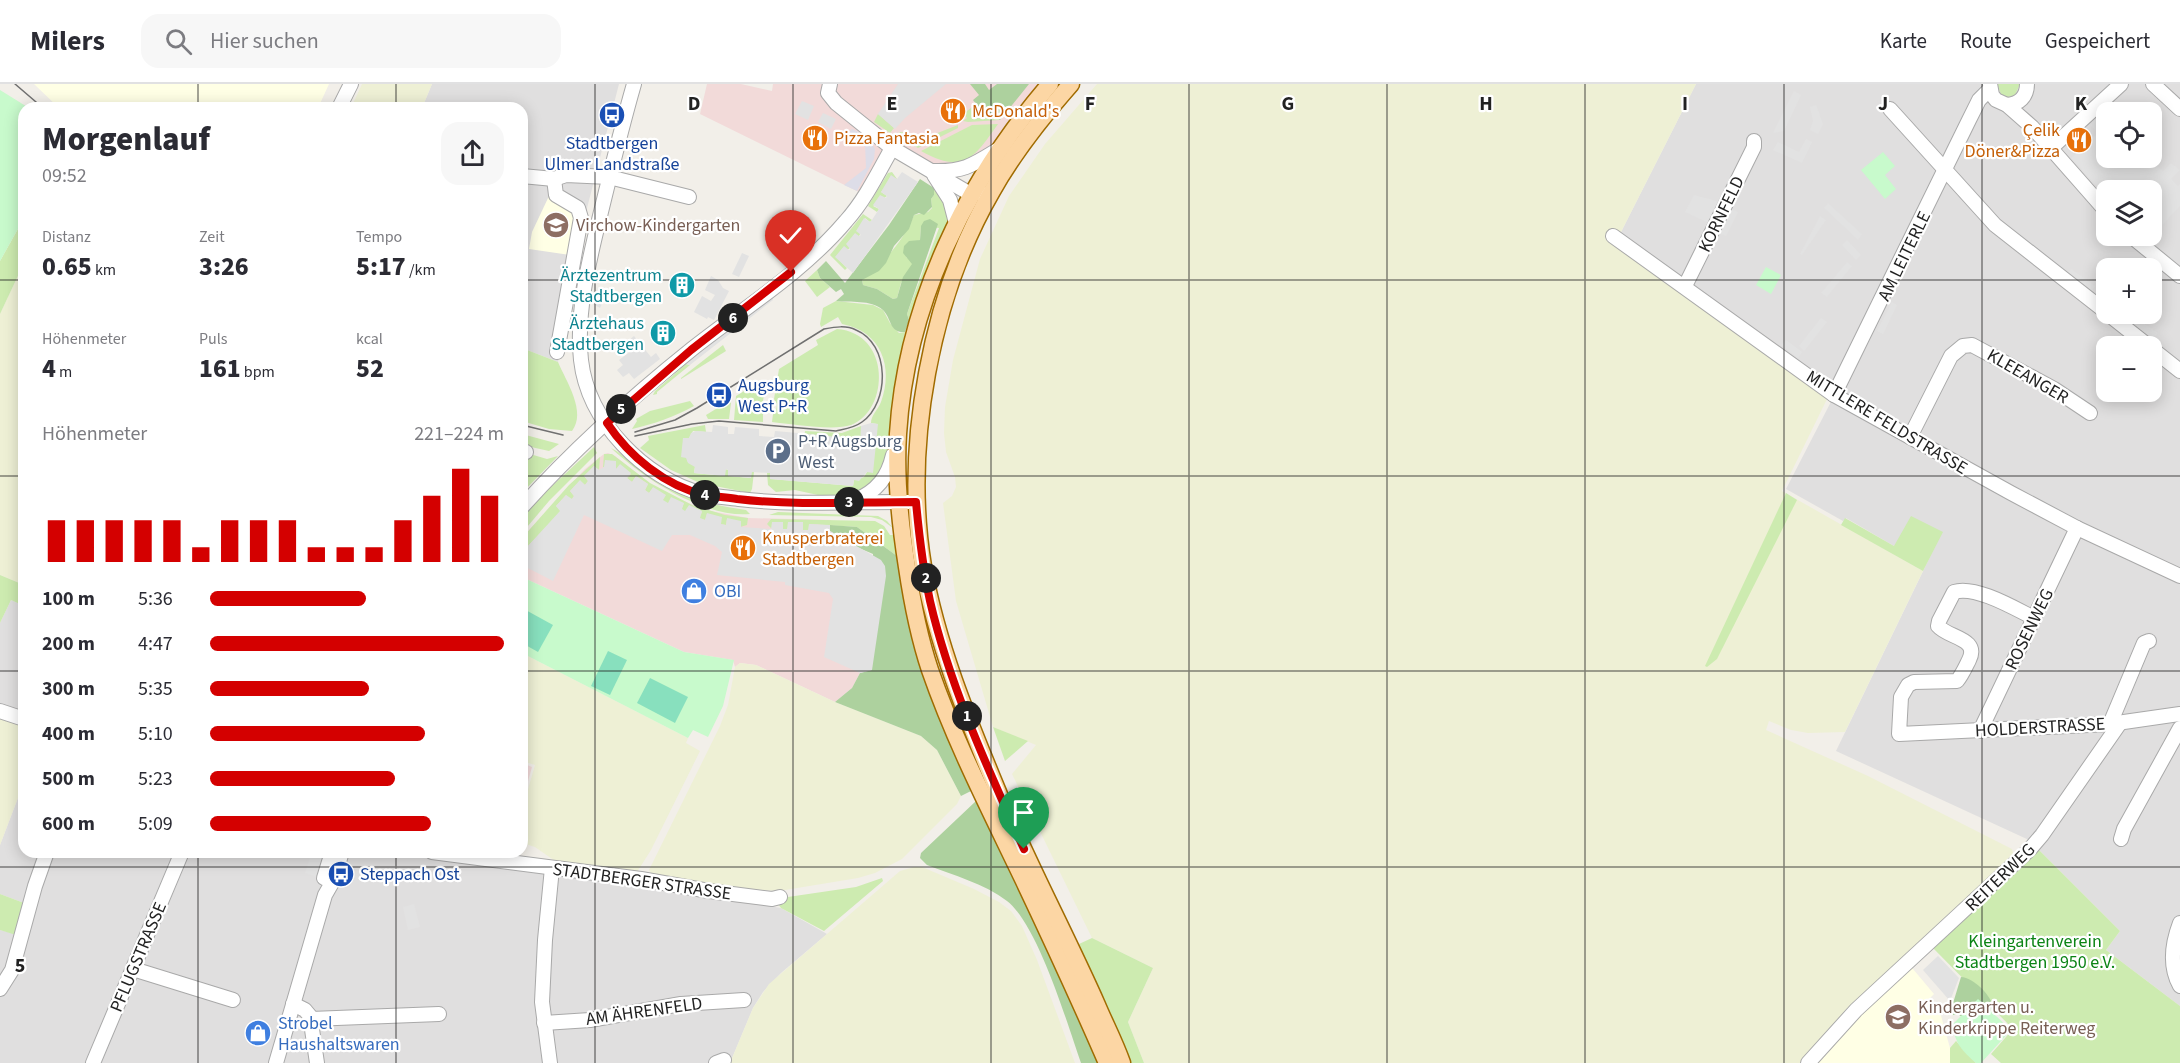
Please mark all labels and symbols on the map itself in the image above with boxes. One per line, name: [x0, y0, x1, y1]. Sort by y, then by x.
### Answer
text: D: [688, 90, 700, 118]
text: E: [887, 90, 897, 118]
text: F: [1085, 90, 1095, 118]
text: G: [1282, 90, 1294, 118]
text: H: [1479, 90, 1493, 118]
text: I: [1682, 90, 1688, 118]
text: J: [1878, 90, 1888, 118]
text: K: [2075, 90, 2088, 118]
restaurant icon: McDonald's: [938, 96, 968, 126]
place label: McDonald's: [972, 99, 1059, 124]
bus stop icon: Stadtbergen Ulmer Landstraße: [597, 100, 627, 130]
place label: Çelik Döner&Pizza: [1965, 118, 2060, 164]
restaurant icon: Pizza Fantasia: [800, 123, 830, 153]
restaurant icon: Çelik Döner&Pizza: [2064, 125, 2094, 155]
place label: Pizza Fantasia: [834, 126, 939, 151]
place label: Stadtbergen Ulmer Landstraße: [544, 131, 680, 177]
street label: KORNFELD: [1692, 172, 1751, 257]
street label: AM LEITERLE: [1872, 207, 1937, 305]
school or university icon: Virchow-Kindergarten: [541, 210, 571, 240]
pin: [765, 210, 816, 272]
place label: Virchow-Kindergarten: [576, 213, 740, 238]
place label: Ärztezentrum Stadtbergen: [560, 263, 662, 309]
building icon: Ärztezentrum Stadtbergen: [667, 270, 697, 300]
pin: 6: [718, 303, 748, 333]
place label: Ärztehaus Stadtbergen: [551, 311, 644, 357]
building icon: Ärztehaus Stadtbergen: [648, 318, 678, 348]
street label: KLEEANGER: [1982, 343, 2073, 410]
street label: MITTLERE FELDSTRASSE: [1801, 364, 1972, 481]
place label: Augsburg West P+R: [738, 373, 809, 419]
bus stop icon: Augsburg West P+R: [704, 380, 734, 410]
pin: 5: [606, 394, 636, 424]
place label: P+R Augsburg West: [798, 429, 902, 475]
parking icon: P+R Augsburg West: [763, 436, 793, 466]
pin: 4: [690, 480, 720, 510]
pin: 3: [834, 487, 864, 517]
place label: Knusperbraterei Stadtbergen: [762, 526, 884, 572]
restaurant icon: Knusperbraterei Stadtbergen: [728, 533, 758, 563]
pin: 2: [911, 563, 941, 593]
shop icon: OBI: [679, 576, 709, 606]
place label: OBI: [714, 579, 741, 604]
street label: ROSENWEG: [1999, 584, 2060, 674]
pin: 1: [952, 701, 982, 731]
street label: HOLDERSTRASSE: [1974, 712, 2106, 743]
pin: [998, 787, 1049, 849]
street label: REITERWEG: [1960, 838, 2041, 917]
street label: STADTBERGER STRASSE: [551, 857, 733, 906]
bus stop icon: Steppach Ost: [326, 859, 356, 889]
place label: Steppach Ost: [360, 862, 460, 887]
street label: PFLUGSTRASSE: [104, 898, 173, 1016]
park label: Kleingartenverein Stadtbergen 1950 e.V.: [1955, 929, 2115, 975]
text: 5: [15, 952, 25, 980]
street label: AM ÄHRENFELD: [584, 991, 704, 1032]
place label: Kindergarten u. Kinderkrippe Reiterweg: [1918, 995, 2095, 1041]
school or university icon: Kindergarten u. Kinderkrippe Reiterweg: [1883, 1002, 1913, 1032]
place label: Strobel Haushaltswaren: [278, 1011, 400, 1057]
shop icon: Strobel Haushaltswaren: [243, 1018, 273, 1048]

